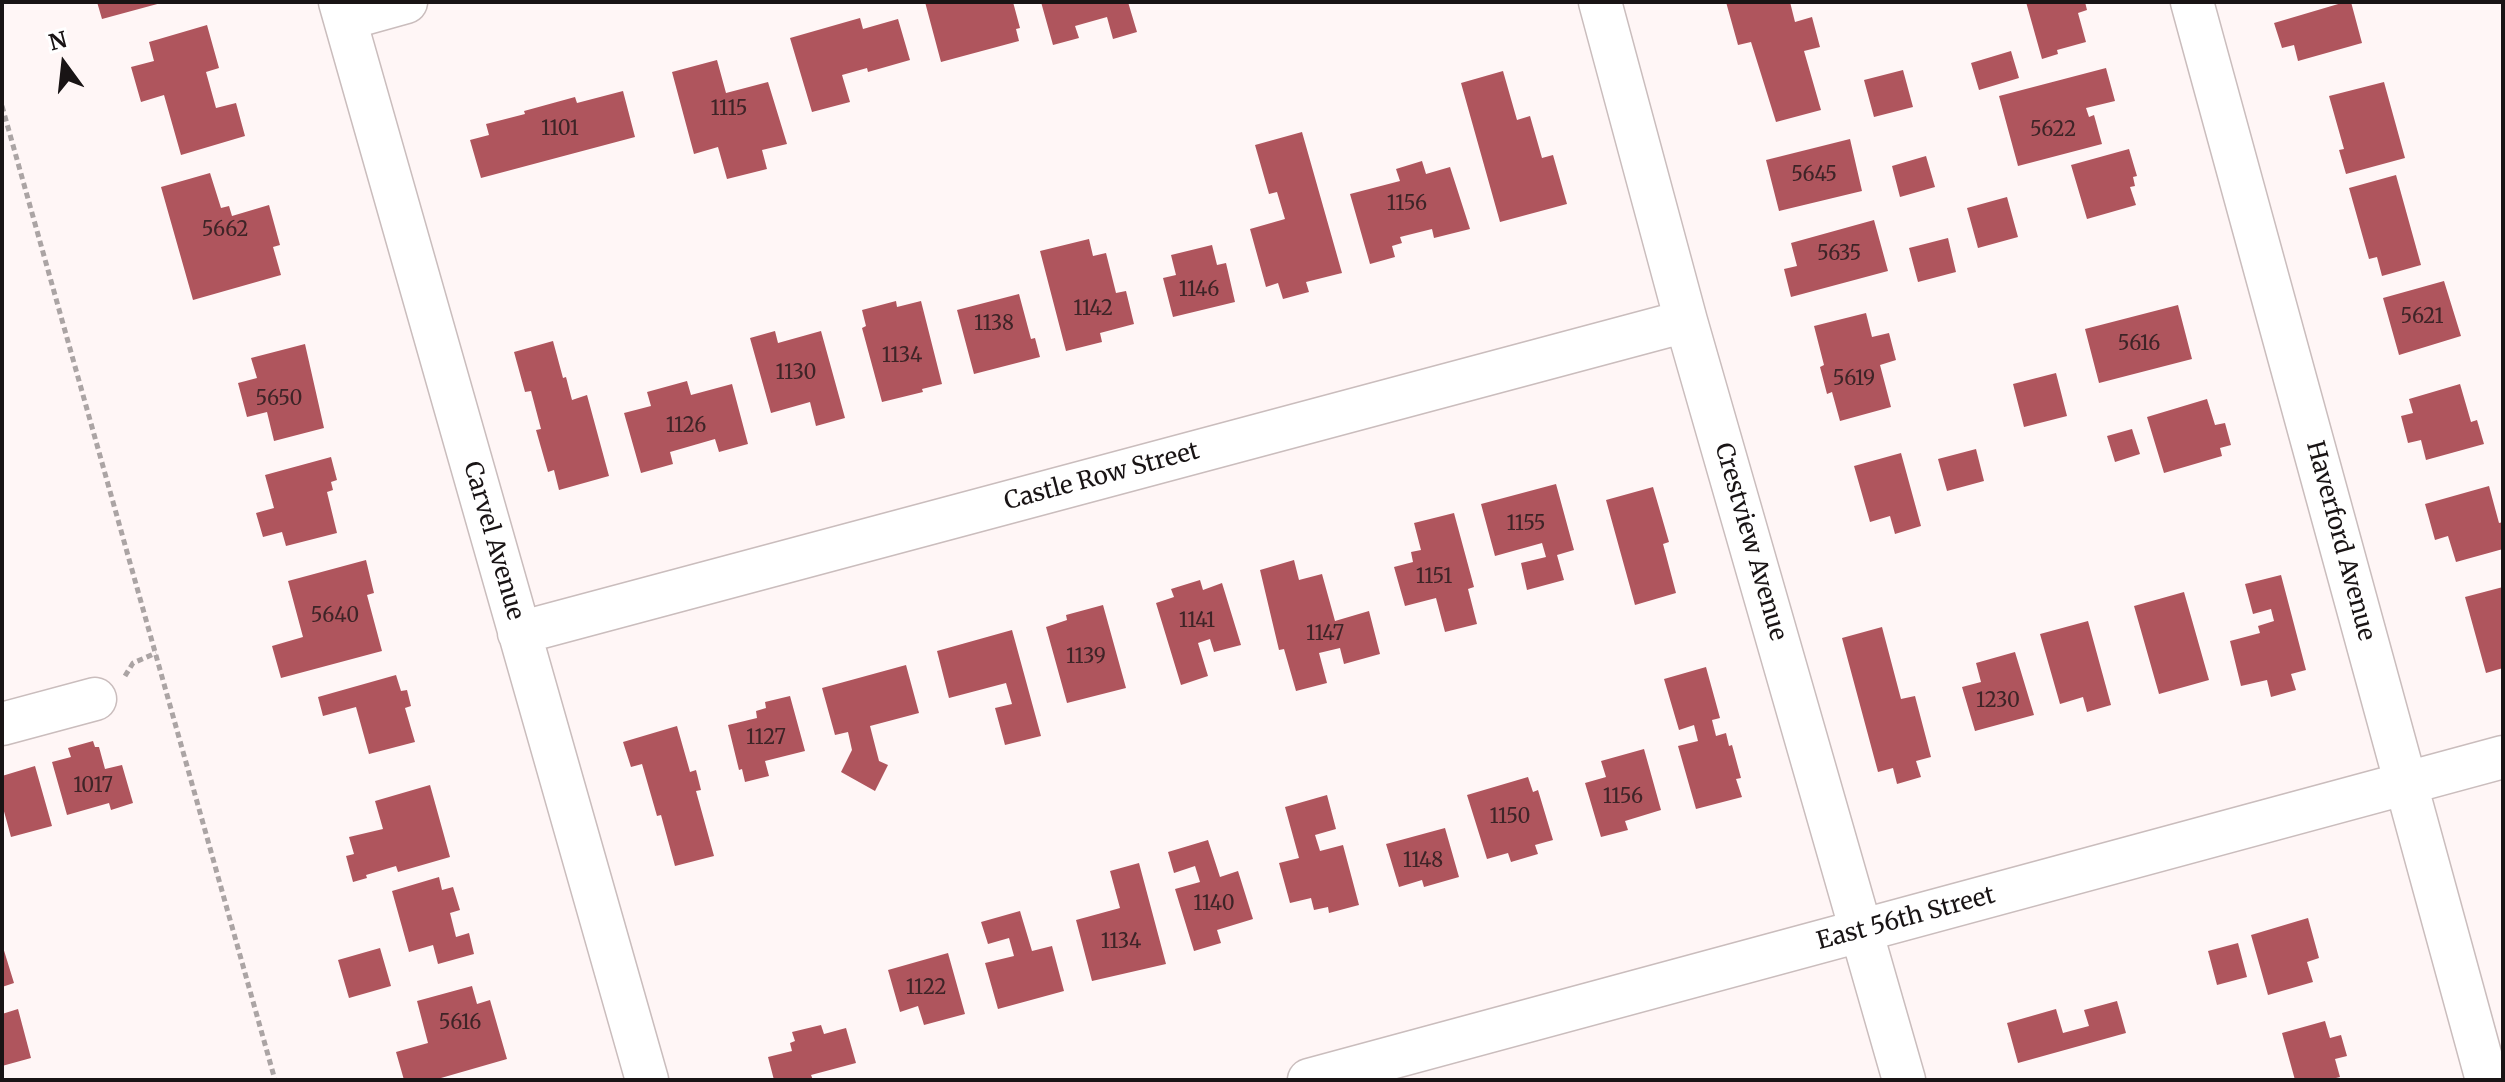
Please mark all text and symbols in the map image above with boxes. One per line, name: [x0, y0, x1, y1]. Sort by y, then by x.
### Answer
north arrow: [24, 24, 104, 104]
text: N: [46, 25, 70, 57]
house number: 1115: [711, 97, 747, 121]
house number: 1101: [541, 117, 579, 141]
house number: 5622: [2030, 118, 2076, 142]
house number: 5645: [1791, 163, 1837, 187]
house number: 1156: [1387, 192, 1427, 216]
house number: 5662: [202, 218, 248, 242]
house number: 5635: [1817, 242, 1861, 266]
house number: 1146: [1179, 278, 1219, 302]
house number: 1142: [1073, 297, 1113, 321]
house number: 5621: [2401, 305, 2443, 329]
house number: 1138: [974, 312, 1014, 336]
house number: 5616: [2118, 332, 2160, 356]
house number: 1134: [882, 344, 922, 368]
house number: 1130: [775, 361, 817, 385]
house number: 5619: [1833, 367, 1875, 391]
house number: 5650: [256, 387, 302, 411]
house number: 1126: [666, 414, 706, 438]
street label: Castle Row Street: [1001, 437, 1203, 517]
street label: Haverford Avenue: [2300, 438, 2380, 644]
street label: Crestview Avenue: [1708, 440, 1792, 644]
street label: Carvel Avenue: [457, 459, 529, 623]
house number: 1155: [1506, 512, 1546, 536]
house number: 1151: [1416, 565, 1452, 589]
house number: 5640: [311, 604, 359, 628]
house number: 1141: [1179, 609, 1215, 633]
house number: 1147: [1306, 622, 1344, 646]
house number: 1139: [1066, 645, 1106, 669]
house number: 1230: [1976, 689, 2020, 713]
house number: 1127: [746, 726, 786, 750]
house number: 1017: [73, 774, 113, 798]
house number: 1156: [1603, 785, 1643, 809]
house number: 1150: [1489, 805, 1531, 829]
house number: 1148: [1403, 849, 1443, 873]
street label: East 56th Street: [1814, 881, 1998, 957]
house number: 1140: [1193, 892, 1235, 916]
house number: 1134: [1101, 930, 1141, 954]
house number: 1122: [906, 976, 946, 1000]
house number: 5616: [439, 1011, 481, 1035]

